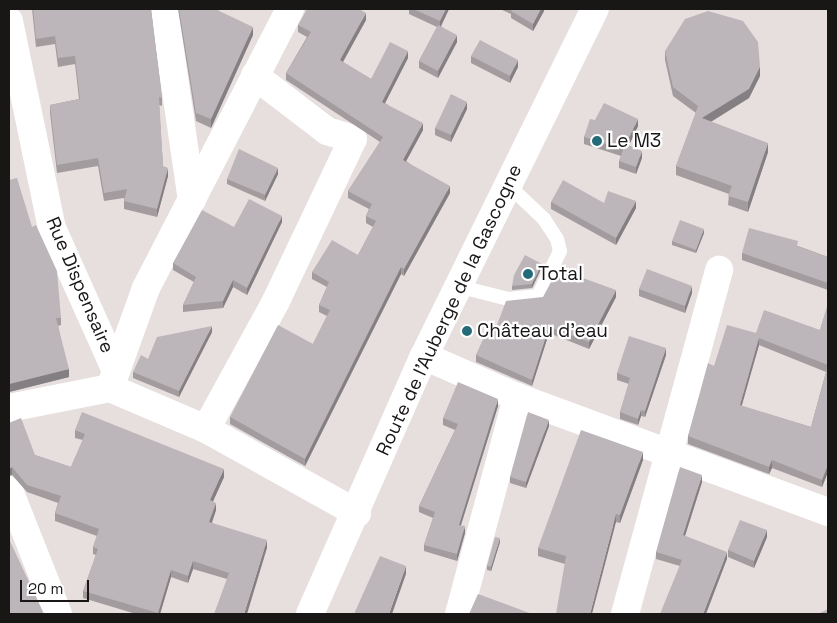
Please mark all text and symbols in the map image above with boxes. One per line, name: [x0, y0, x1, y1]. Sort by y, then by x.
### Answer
place label: Le M3: [607, 130, 661, 152]
marker: Le M3: [591, 135, 603, 147]
street label: Route de l'Auberge de la Gascogne: [371, 161, 527, 459]
street label: Rue Dispensaire: [41, 213, 119, 357]
place label: Total: [538, 263, 583, 285]
marker: Total: [522, 268, 534, 280]
place label: Château d'eau: [477, 320, 608, 342]
marker: Château d'eau: [461, 325, 473, 337]
scale bar: [22, 570, 91, 602]
text: 20 m: [28, 579, 63, 598]

